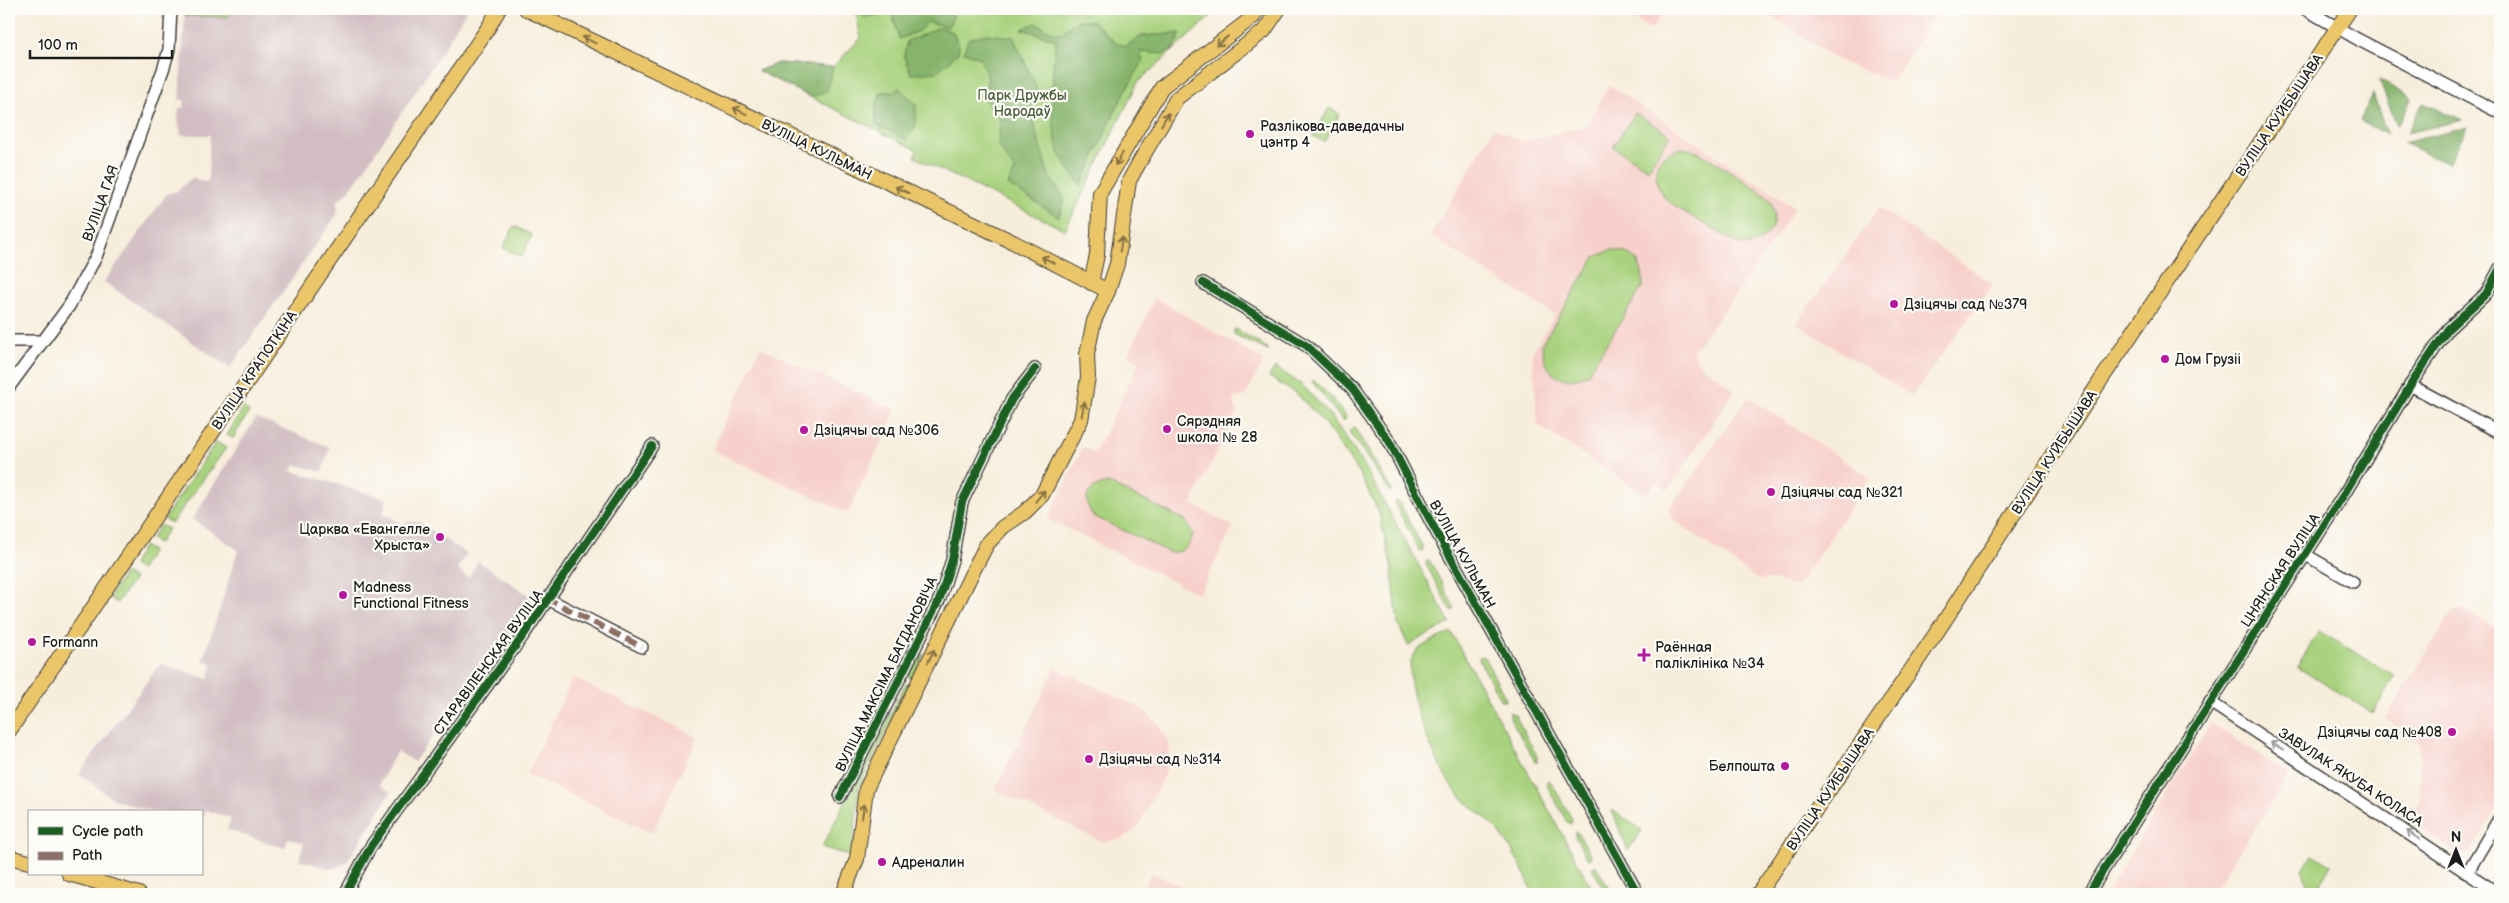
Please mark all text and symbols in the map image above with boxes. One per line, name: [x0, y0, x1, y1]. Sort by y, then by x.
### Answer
scale bar: [30, 28, 172, 60]
one-way arrow: [582, 35, 597, 44]
one-way arrow: [1215, 35, 1228, 46]
text: 100 m: [38, 36, 78, 55]
street label: ВУЛІЦА КУЙБЫШАВА: [2232, 50, 2327, 180]
park label: Парк Дружбы Народаў: [977, 87, 1067, 120]
one-way arrow: [732, 106, 747, 116]
one-way arrow: [1160, 112, 1170, 126]
street label: ВУЛІЦА КУЛЬМАН: [759, 115, 875, 184]
place label: Разлікова-даведачны цэнтр 4: [1260, 118, 1404, 151]
marker: Разлікова-даведачны цэнтр 4: [1244, 128, 1256, 140]
one-way arrow: [1114, 152, 1124, 166]
street label: ВУЛІЦА ГАЯ: [79, 163, 122, 244]
one-way arrow: [894, 185, 909, 195]
one-way arrow: [1116, 236, 1126, 252]
one-way arrow: [1041, 255, 1056, 264]
place label: Дзіцячы сад №379: [1904, 296, 2027, 313]
marker: Дзіцячы сад №379: [1888, 298, 1900, 310]
street label: ВУЛІЦА КРАПОТКІНА: [208, 307, 301, 433]
place label: Дом Грузіі: [2175, 351, 2241, 368]
marker: Дом Грузіі: [2159, 353, 2171, 365]
street label: ВУЛІЦА КУЙБЫШАВА: [2008, 387, 2101, 517]
one-way arrow: [1078, 401, 1088, 417]
place label: Сярэдняя школа № 28: [1177, 413, 1257, 446]
place label: Дзіцячы сад №306: [814, 422, 939, 439]
marker: Сярэдняя школа № 28: [1161, 423, 1173, 435]
marker: Дзіцячы сад №306: [798, 424, 810, 436]
place label: Дзіцячы сад №321: [1781, 484, 1903, 501]
marker: Дзіцячы сад №321: [1765, 486, 1777, 498]
one-way arrow: [1034, 490, 1045, 503]
street label: ВУЛІЦА КУЛЬМАН: [1426, 497, 1499, 611]
street label: ЦНЯНСКАЯ ВУЛІЦА: [2237, 510, 2324, 630]
place label: Царква «Евангелле Хрыста»: [299, 521, 430, 554]
marker: Царква «Евангелле Хрыста»: [434, 531, 446, 543]
street label: ВУЛІЦА МАКСІМА БАГДАНОВІЧА: [832, 573, 941, 775]
place label: Madness Functional Fitness: [353, 579, 469, 612]
street label: СТАРАВІЛЕНСКАЯ ВУЛІЦА: [430, 586, 547, 738]
marker: Madness Functional Fitness: [337, 589, 349, 601]
place label: Formann: [42, 634, 98, 651]
marker: Formann: [26, 636, 38, 648]
place label: Раённая паліклініка №34: [1655, 639, 1765, 672]
marker: Раённая паліклініка №34: [1637, 648, 1651, 662]
one-way arrow: [927, 649, 937, 664]
street label: ВУЛІЦА КУЙБЫШАВА: [1783, 724, 1878, 854]
street label: ЗАВУЛАК ЯКУБА КОЛАСА: [2275, 724, 2427, 831]
place label: Дзіцячы сад №408: [2317, 724, 2442, 741]
marker: Дзіцячы сад №408: [2446, 726, 2458, 738]
one-way arrow: [2271, 740, 2285, 750]
place label: Дзіцячы сад №314: [1099, 751, 1222, 768]
marker: Дзіцячы сад №314: [1083, 753, 1095, 765]
place label: Белпошта: [1709, 758, 1776, 775]
marker: Белпошта: [1779, 760, 1791, 772]
one-way arrow: [858, 803, 868, 819]
legend: [28, 810, 202, 876]
text: Cycle path: [72, 822, 143, 841]
north arrow: [2432, 826, 2482, 876]
text: N: [2451, 829, 2461, 846]
one-way arrow: [2406, 830, 2420, 840]
text: Path: [72, 846, 102, 865]
place label: Адреналин: [891, 854, 965, 871]
marker: Адреналин: [876, 856, 888, 868]

